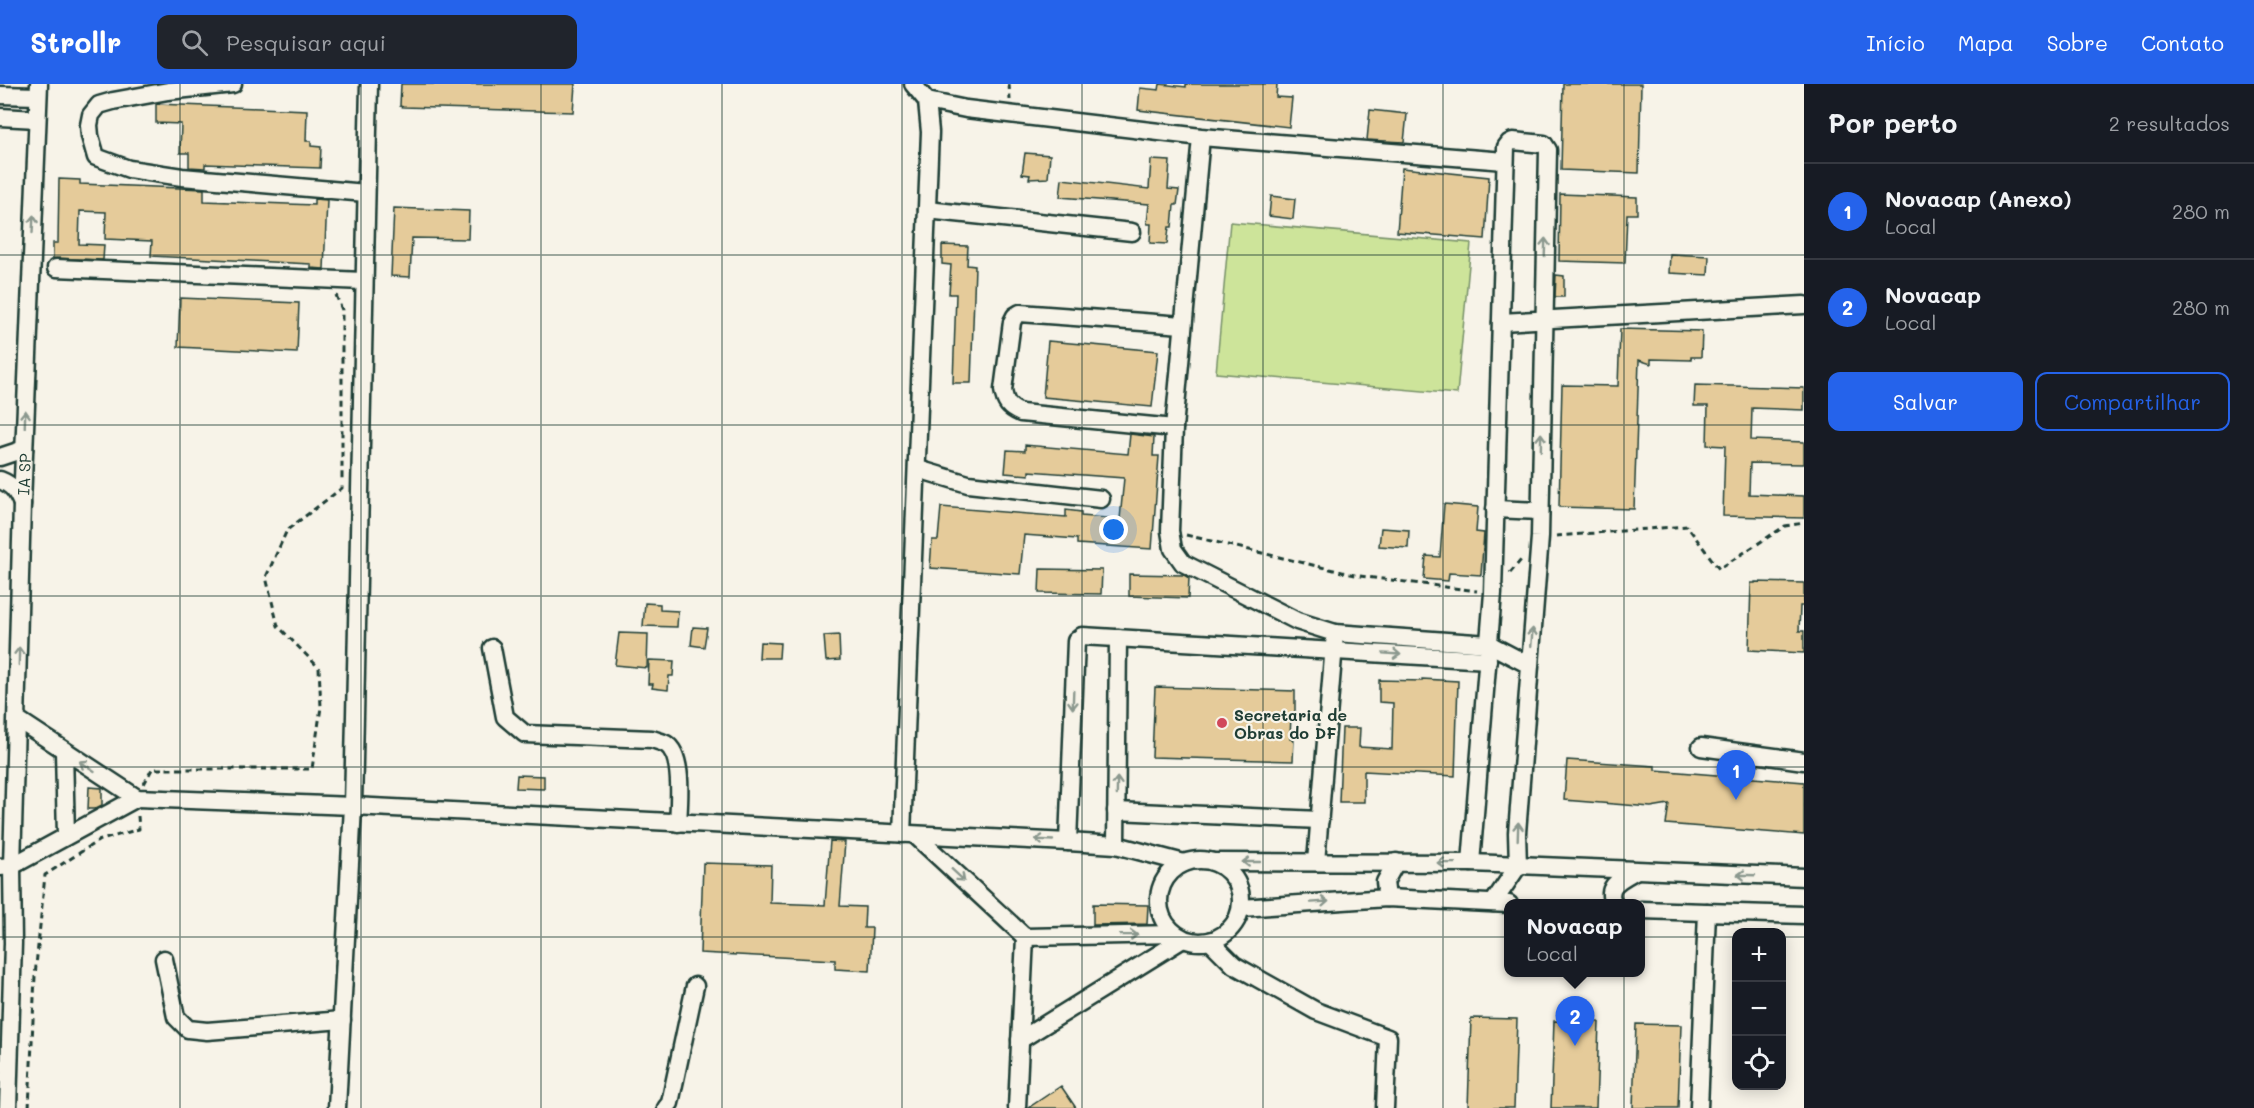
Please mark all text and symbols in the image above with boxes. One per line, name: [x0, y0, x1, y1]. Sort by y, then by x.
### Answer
search box: [157, 15, 577, 69]
text: Strollr: [30, 24, 121, 60]
icon: search: [178, 26, 211, 59]
text: Pesquisar aqui: [226, 28, 386, 57]
text: Início: [1866, 29, 1925, 56]
text: Mapa: [1958, 29, 2014, 56]
text: Sobre: [2047, 29, 2108, 56]
text: Contato: [2141, 29, 2224, 56]
text: Por perto: [1828, 106, 1957, 140]
text: 2 resultados: [2109, 110, 2230, 136]
text: Novacap (Anexo): [1885, 184, 2072, 213]
text: 1: [1843, 198, 1852, 224]
text: 280 m: [2172, 198, 2230, 224]
text: Local: [1885, 213, 1937, 239]
one-way arrow: [27, 214, 38, 234]
one-way arrow: [1540, 238, 1551, 258]
text: Novacap: [1885, 280, 1981, 309]
text: 2: [1842, 294, 1853, 320]
text: 280 m: [2172, 294, 2230, 320]
text: Local: [1885, 309, 1937, 335]
button: Salvar: [1828, 372, 2023, 431]
button: Compartilhar: [2035, 372, 2230, 431]
one-way arrow: [20, 409, 31, 429]
one-way arrow: [1535, 433, 1547, 453]
street label: IA SP: [12, 453, 35, 496]
your location: [1099, 515, 1128, 544]
one-way arrow: [1527, 628, 1538, 647]
one-way arrow: [13, 646, 24, 666]
one-way arrow: [1382, 649, 1401, 660]
one-way arrow: [1068, 689, 1079, 709]
place label: Secretaria de Obras do DF: [1234, 704, 1347, 743]
marker: Secretaria de Obras do DF: [1215, 716, 1229, 730]
pin: 1: [1716, 750, 1756, 800]
one-way arrow: [79, 760, 96, 773]
one-way arrow: [1111, 777, 1122, 797]
one-way arrow: [1512, 822, 1524, 842]
one-way arrow: [1034, 835, 1054, 846]
one-way arrow: [1241, 856, 1261, 868]
one-way arrow: [1436, 857, 1456, 869]
one-way arrow: [950, 867, 965, 881]
one-way arrow: [1736, 869, 1756, 880]
one-way arrow: [1310, 897, 1330, 908]
popup: [1504, 899, 1645, 977]
text: Novacap: [1526, 911, 1623, 940]
map controls: [1732, 928, 1786, 1090]
button: +: [1732, 928, 1786, 982]
one-way arrow: [1118, 929, 1138, 941]
text: Local: [1526, 940, 1578, 966]
button: −: [1732, 982, 1786, 1036]
pin: 2: [1556, 996, 1594, 1046]
button: locate: [1732, 1036, 1786, 1090]

